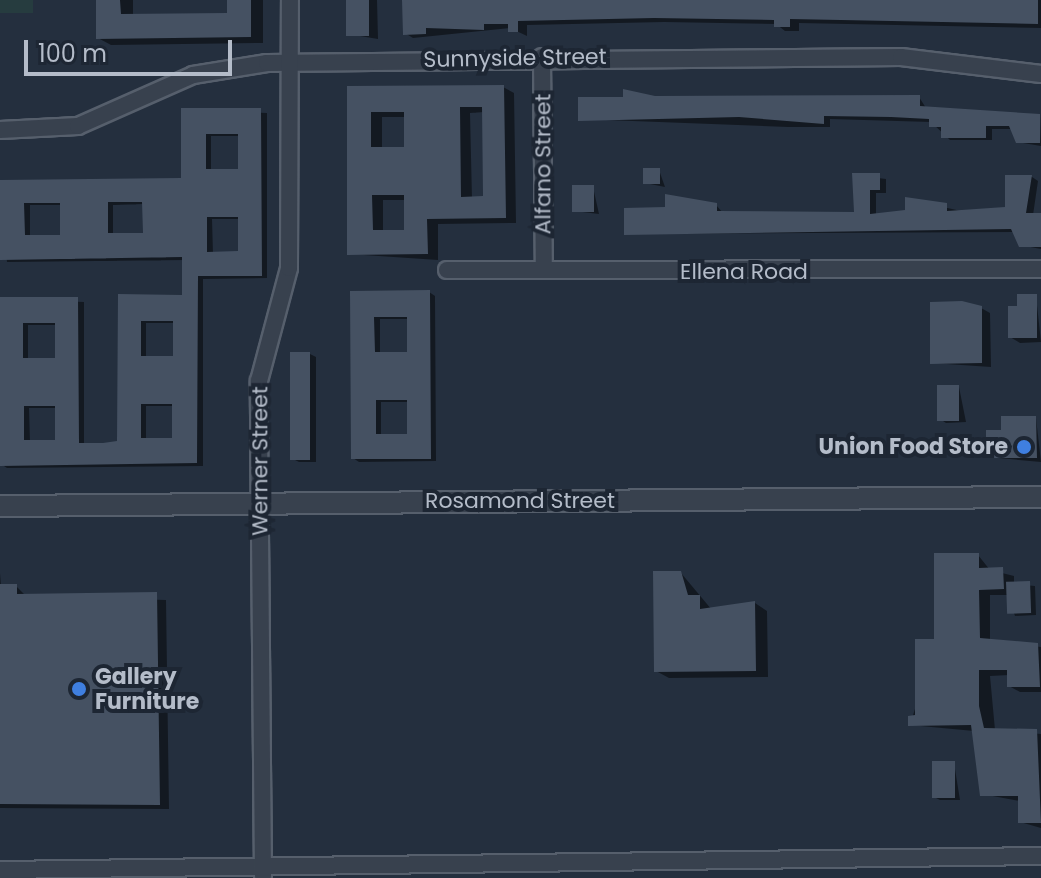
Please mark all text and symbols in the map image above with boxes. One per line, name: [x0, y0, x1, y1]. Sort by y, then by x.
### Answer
scale bar: [28, 24, 236, 74]
text: 100 m: [38, 37, 107, 70]
street label: Sunnyside Street: [423, 43, 607, 73]
street label: Alfano Street: [530, 94, 556, 234]
street label: Ellena Road: [680, 259, 808, 285]
street label: Werner Street: [247, 386, 273, 536]
place label: Union Food Store: [819, 434, 1008, 460]
marker: Union Food Store: [1015, 438, 1033, 456]
street label: Rosamond Street: [425, 488, 615, 514]
place label: Gallery Furniture: [95, 663, 199, 714]
marker: Gallery Furniture: [70, 680, 88, 698]

